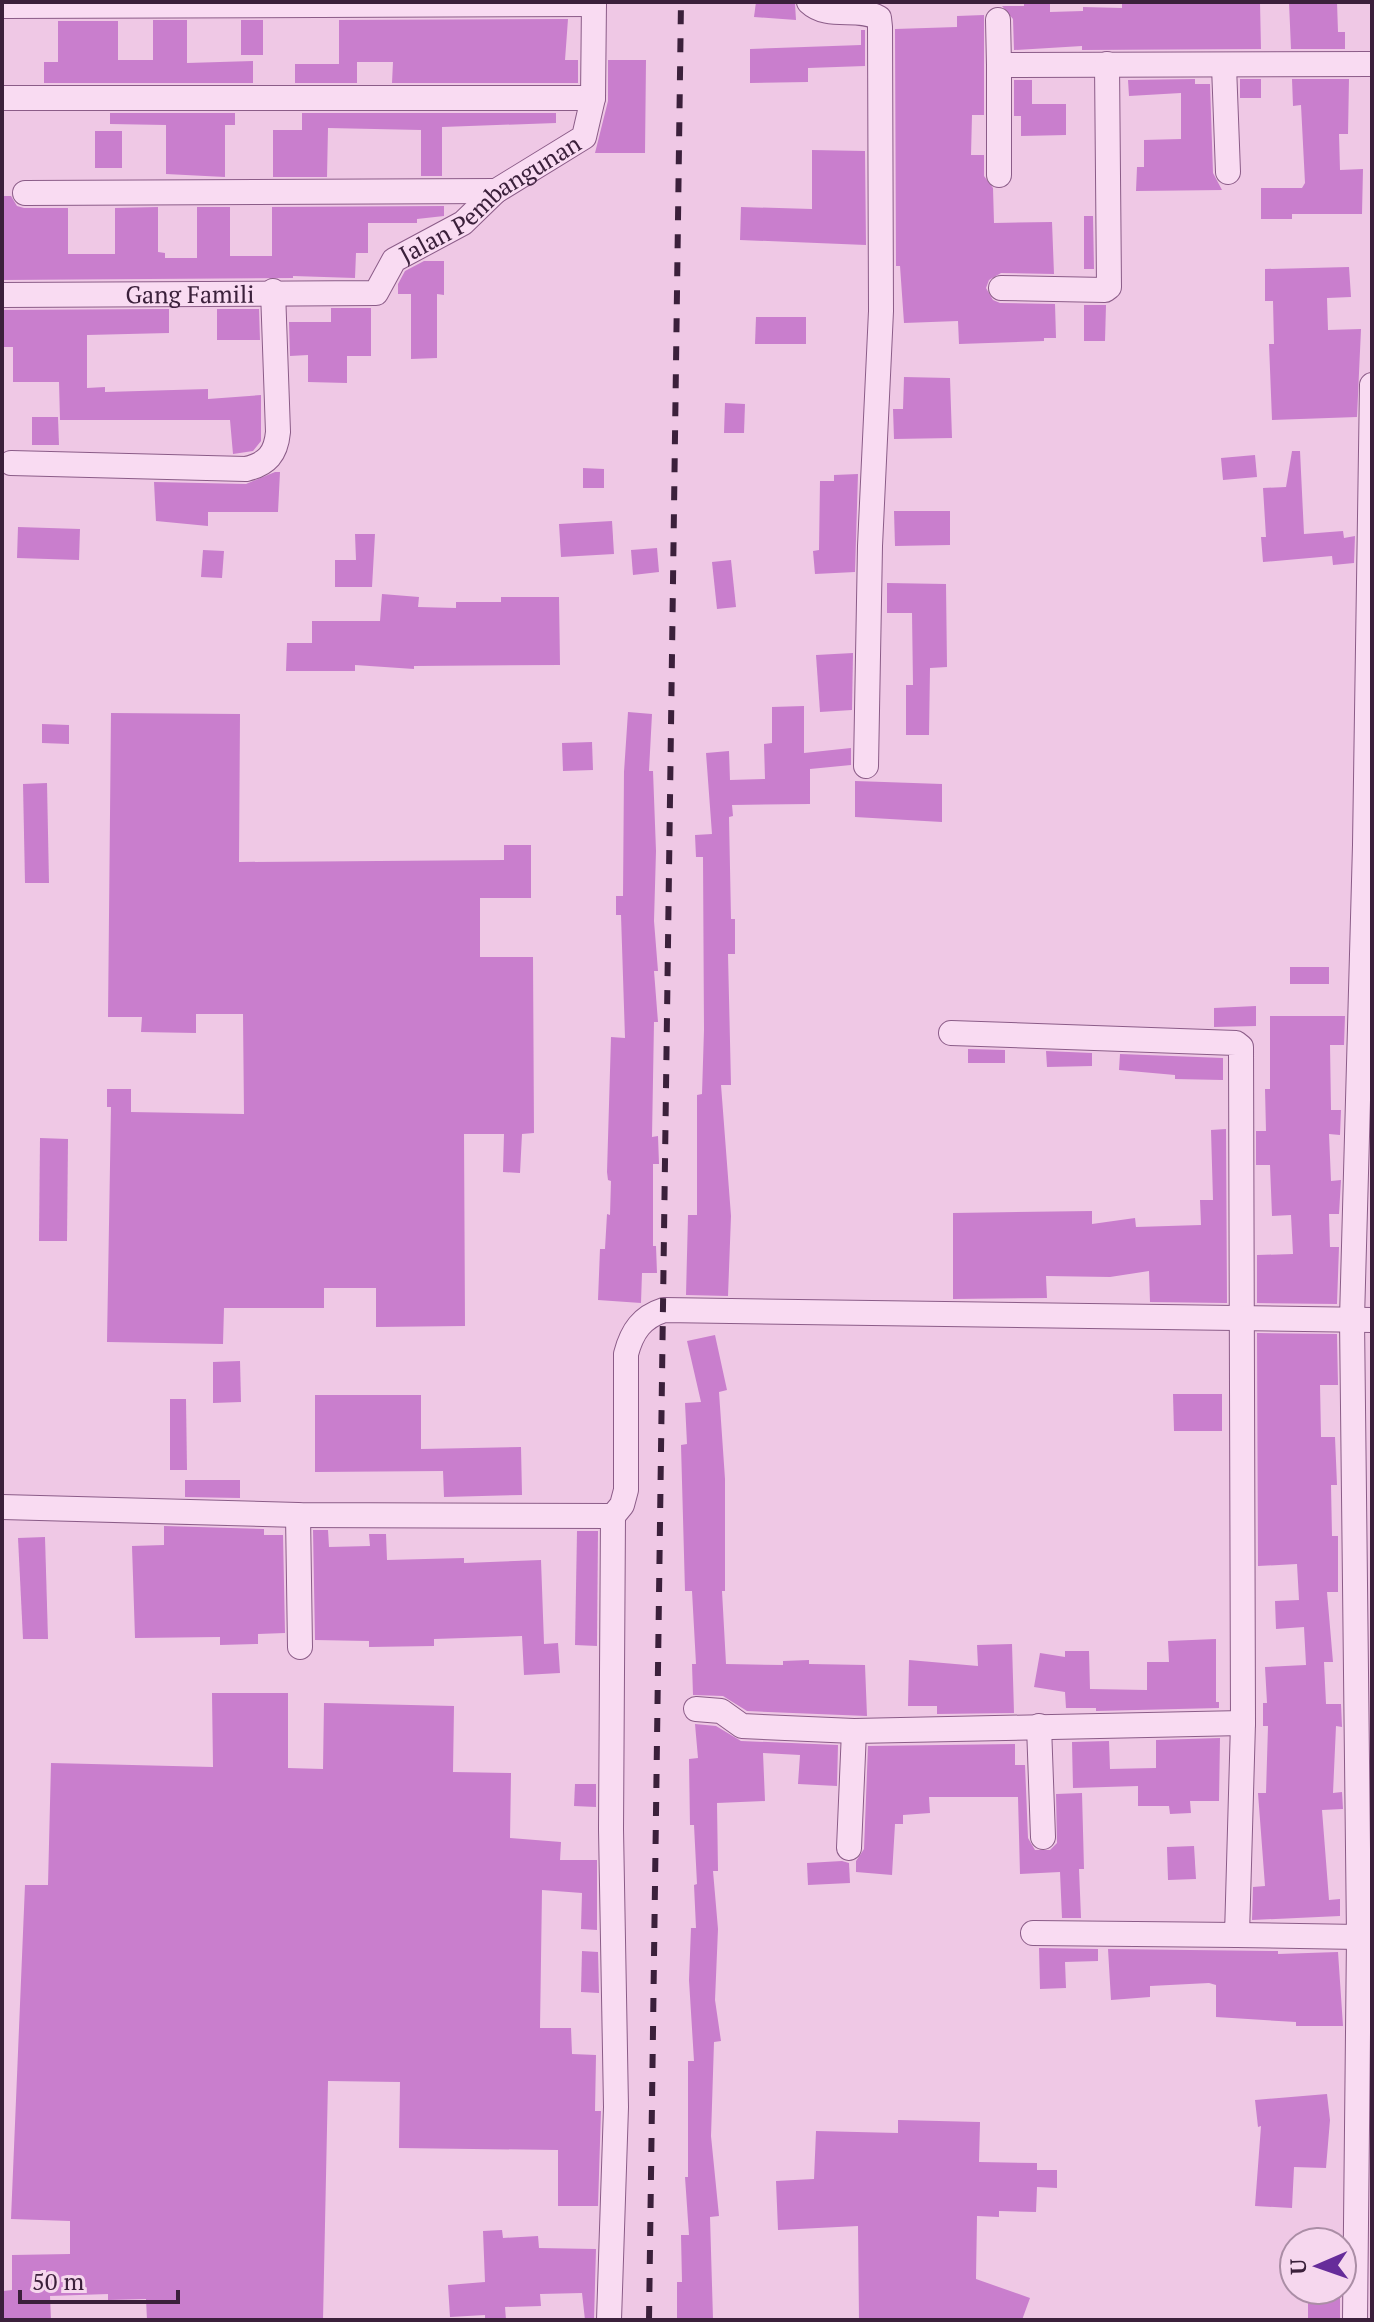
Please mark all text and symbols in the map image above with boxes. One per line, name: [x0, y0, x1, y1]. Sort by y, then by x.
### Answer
street label: Jalan Pembangunan: [394, 127, 587, 270]
street label: Gang Famili: [125, 278, 255, 310]
north arrow: [1278, 2226, 1358, 2306]
scale bar: [20, 2254, 178, 2304]
text: U: [1283, 2258, 1312, 2275]
text: 50 m: [32, 2265, 84, 2297]

